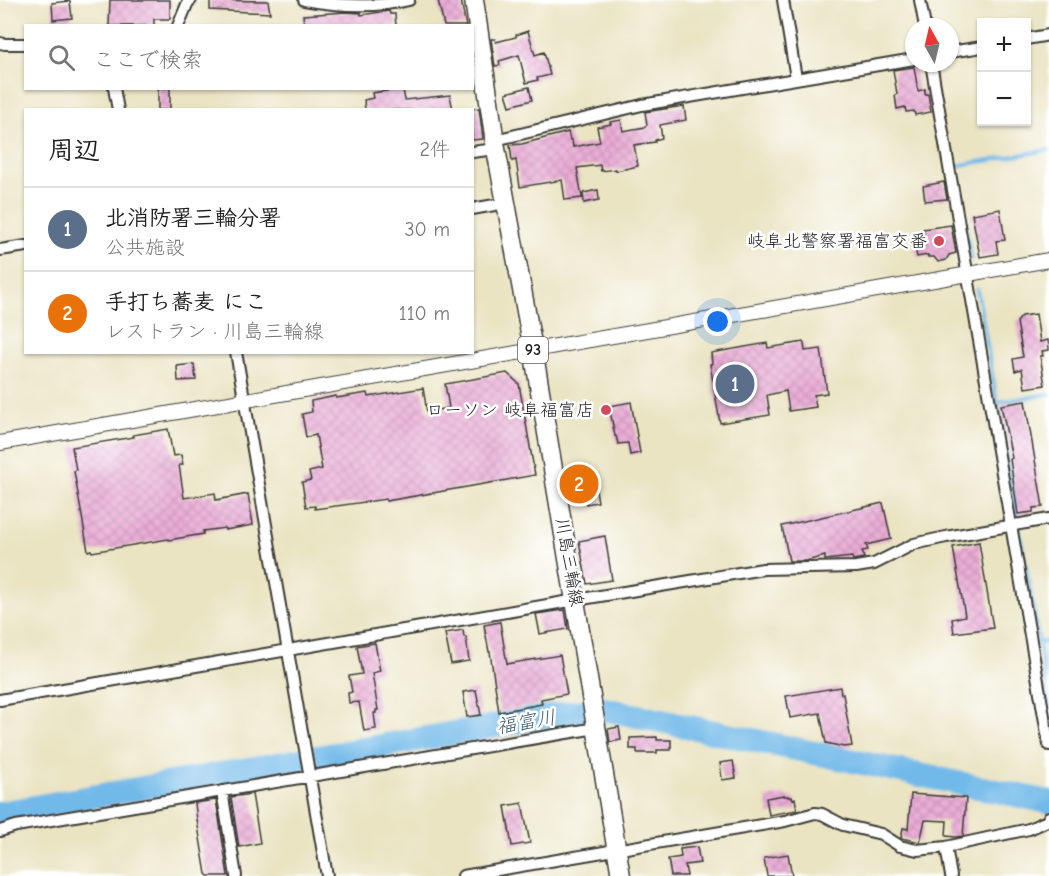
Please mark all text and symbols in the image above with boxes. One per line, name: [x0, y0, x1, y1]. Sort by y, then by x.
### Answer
north arrow: [905, 18, 959, 72]
map controls: [977, 18, 1031, 126]
button: +: [977, 18, 1031, 72]
search box: [24, 24, 474, 90]
icon: search: [45, 41, 78, 74]
text: ここで検索: [93, 47, 203, 73]
button: −: [977, 72, 1031, 126]
text: 周辺: [48, 136, 100, 166]
text: 2件: [420, 138, 450, 161]
text: 北消防署三輪分署: [105, 205, 281, 231]
text: 1: [64, 218, 71, 241]
text: 30 m: [404, 218, 450, 241]
place label: 岐阜北警察署福富交番: [747, 231, 927, 252]
marker: 岐阜北警察署福富交番: [932, 234, 946, 248]
text: 公共施設: [105, 236, 185, 259]
text: 手打ち蕎麦 にこ: [105, 289, 267, 315]
text: 2: [63, 302, 72, 325]
text: 110 m: [399, 302, 450, 325]
your location: [703, 307, 732, 336]
text: レストラン · 川島三輪線: [105, 320, 323, 343]
road number: 93: [518, 337, 548, 363]
pin: 1: [716, 362, 754, 406]
place label: ローソン 岐阜福富店: [426, 400, 594, 421]
marker: ローソン 岐阜福富店: [599, 403, 613, 417]
pin: 2: [560, 462, 598, 506]
street label: 川島三輪線: [551, 516, 587, 608]
water label: 福富川: [494, 705, 558, 739]

